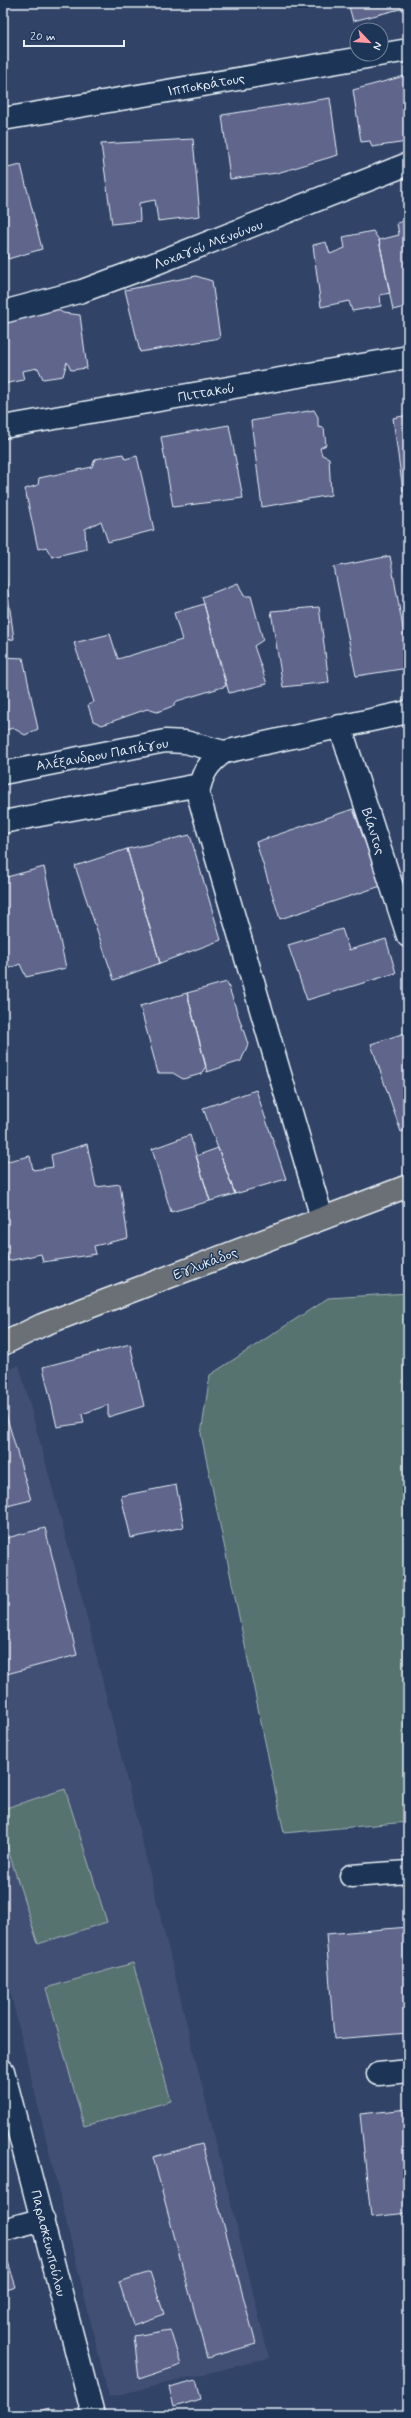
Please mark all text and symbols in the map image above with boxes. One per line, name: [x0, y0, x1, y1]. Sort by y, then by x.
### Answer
scale bar: [24, 22, 124, 48]
north arrow: [349, 22, 389, 62]
text: 20 m: [30, 29, 56, 45]
text: N: [369, 40, 385, 52]
street label: Ιπποκράτους: [166, 69, 246, 101]
street label: Λοχαγού Μενούνου: [151, 216, 266, 274]
street label: Πιττακού: [176, 379, 236, 407]
street label: Αλέξανδρου Παπάγου: [34, 733, 170, 776]
street label: Βίαντος: [357, 806, 389, 857]
street label: Εγλυκάδος: [171, 1243, 240, 1284]
street label: Παρασκευοπούλου: [26, 2188, 70, 2298]

